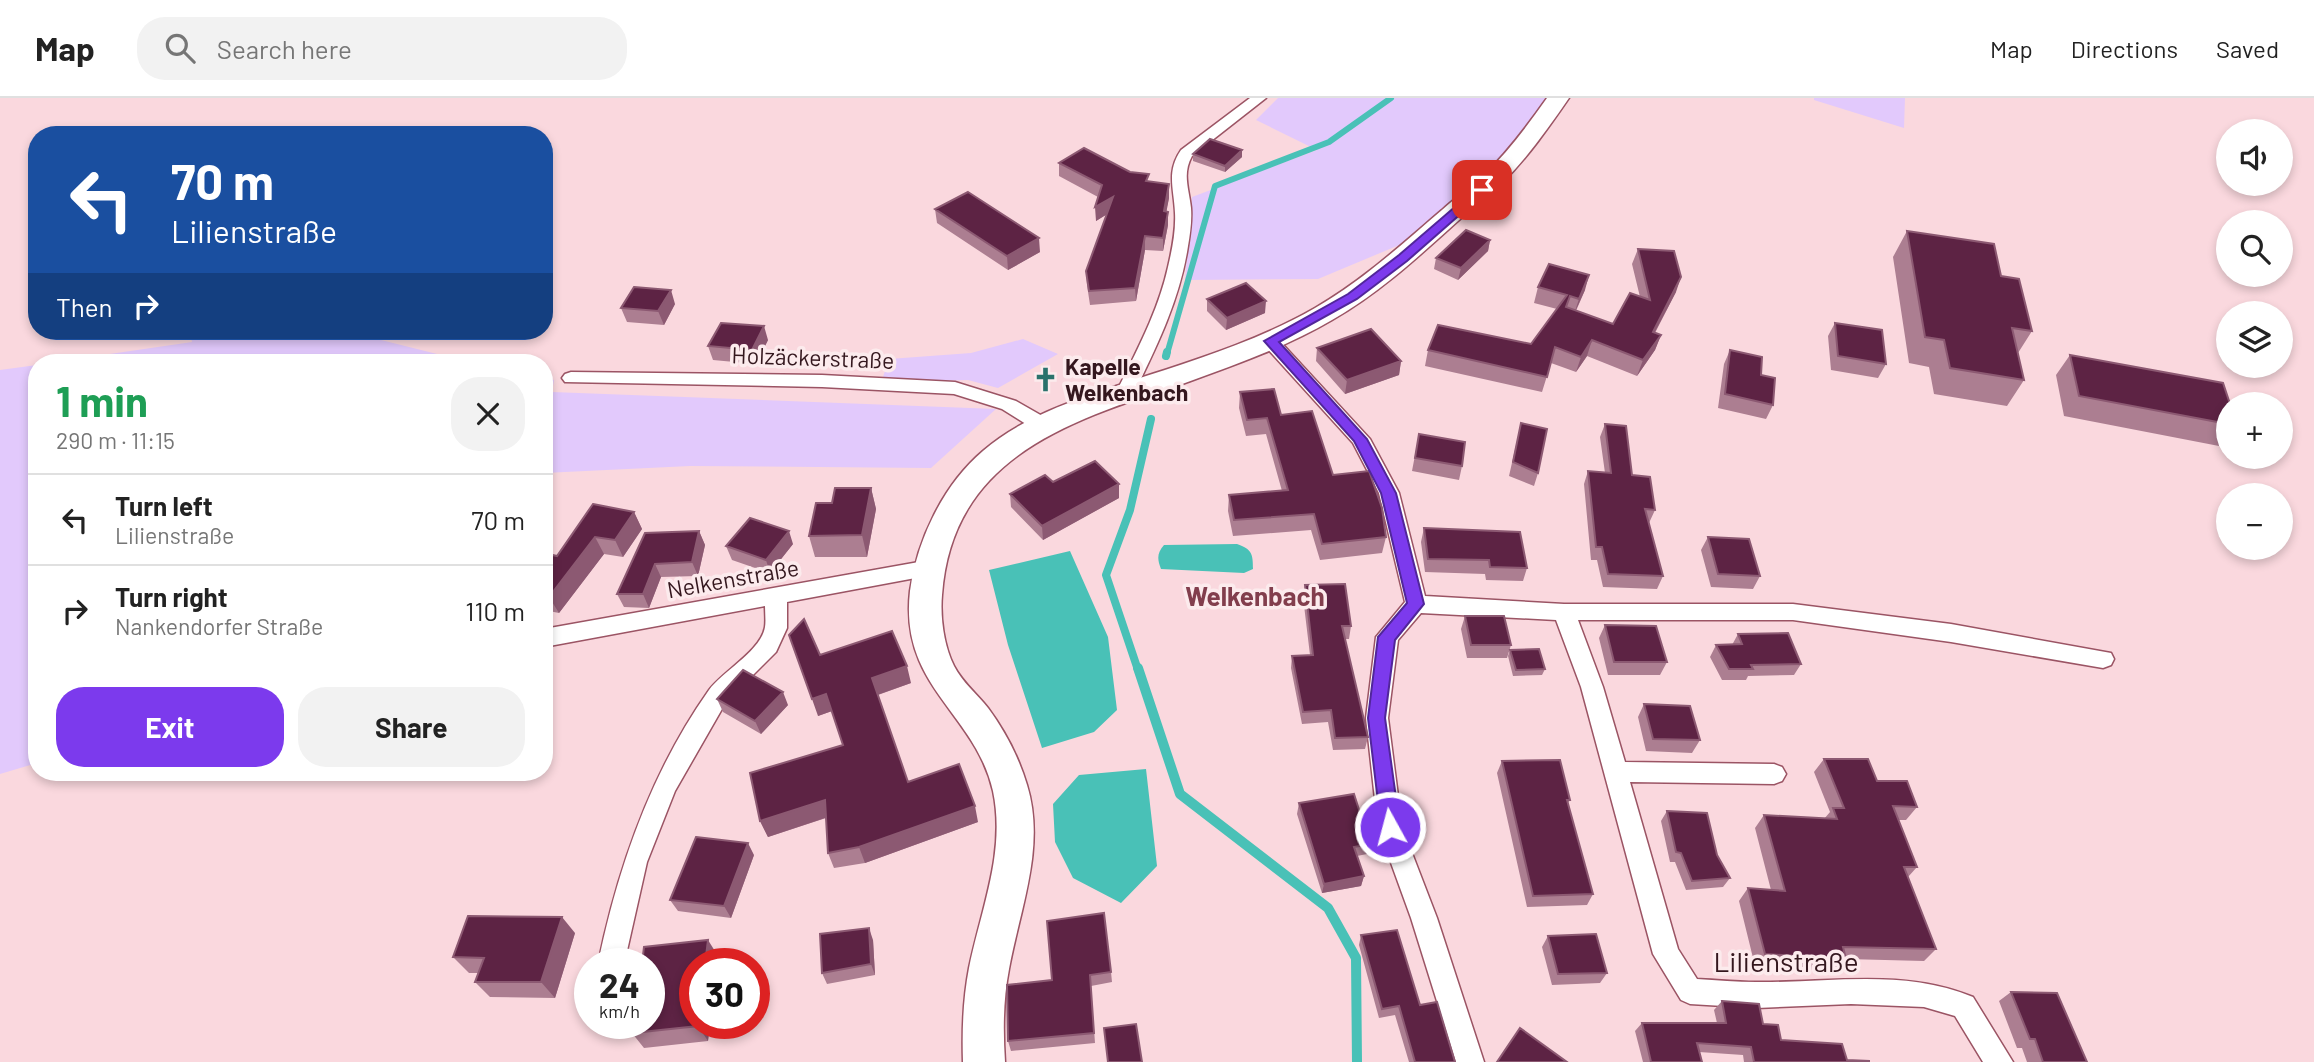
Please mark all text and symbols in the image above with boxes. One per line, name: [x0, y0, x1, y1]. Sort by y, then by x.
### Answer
search box: [137, 17, 627, 80]
text: Map: [35, 28, 95, 68]
icon: search: [161, 29, 199, 67]
text: Search here: [217, 33, 352, 64]
text: Map: [1990, 34, 2033, 63]
text: Directions: [2071, 34, 2178, 63]
text: Saved: [2216, 34, 2279, 63]
map controls: [2216, 119, 2293, 560]
button: sound: [2216, 119, 2293, 196]
text: 70 m: [171, 151, 274, 210]
icon: left: [56, 154, 147, 245]
pin: [1452, 160, 1512, 220]
icon: arrive: [1463, 171, 1501, 209]
button: search: [2216, 210, 2293, 287]
text: Lilienstraße: [171, 211, 337, 249]
icon: right: [127, 287, 165, 325]
text: Then: [56, 291, 113, 322]
button: layers: [2216, 301, 2293, 378]
street label: Holzäckerstraße: [731, 340, 895, 374]
place label: Kapelle Welkenbach: [1065, 352, 1188, 406]
church icon: Kapelle Welkenbach: [1031, 366, 1059, 394]
text: 1 min: [56, 375, 148, 425]
button: close: [451, 377, 525, 451]
button: +: [2216, 392, 2293, 469]
text: 290 m · 11:15: [56, 426, 175, 454]
button: −: [2216, 483, 2293, 560]
text: Turn left: [115, 490, 213, 521]
icon: left: [56, 501, 94, 539]
text: 70 m: [471, 504, 525, 535]
text: Lilienstraße: [115, 521, 234, 549]
street label: Nelkenstraße: [665, 553, 801, 603]
district label: Welkenbach: [1185, 580, 1325, 611]
text: Turn right: [115, 581, 228, 612]
icon: right: [56, 592, 94, 630]
text: 110 m: [465, 595, 525, 626]
text: Nankendorfer Straße: [115, 612, 323, 640]
button: Exit: [56, 687, 284, 767]
button: Share: [298, 687, 525, 767]
position arrow: [1353, 790, 1427, 864]
street label: Lilienstraße: [1713, 944, 1859, 978]
speed limit sign: 30: [679, 948, 770, 1039]
text: 24: [599, 963, 640, 1005]
text: km/h: [599, 1000, 640, 1022]

